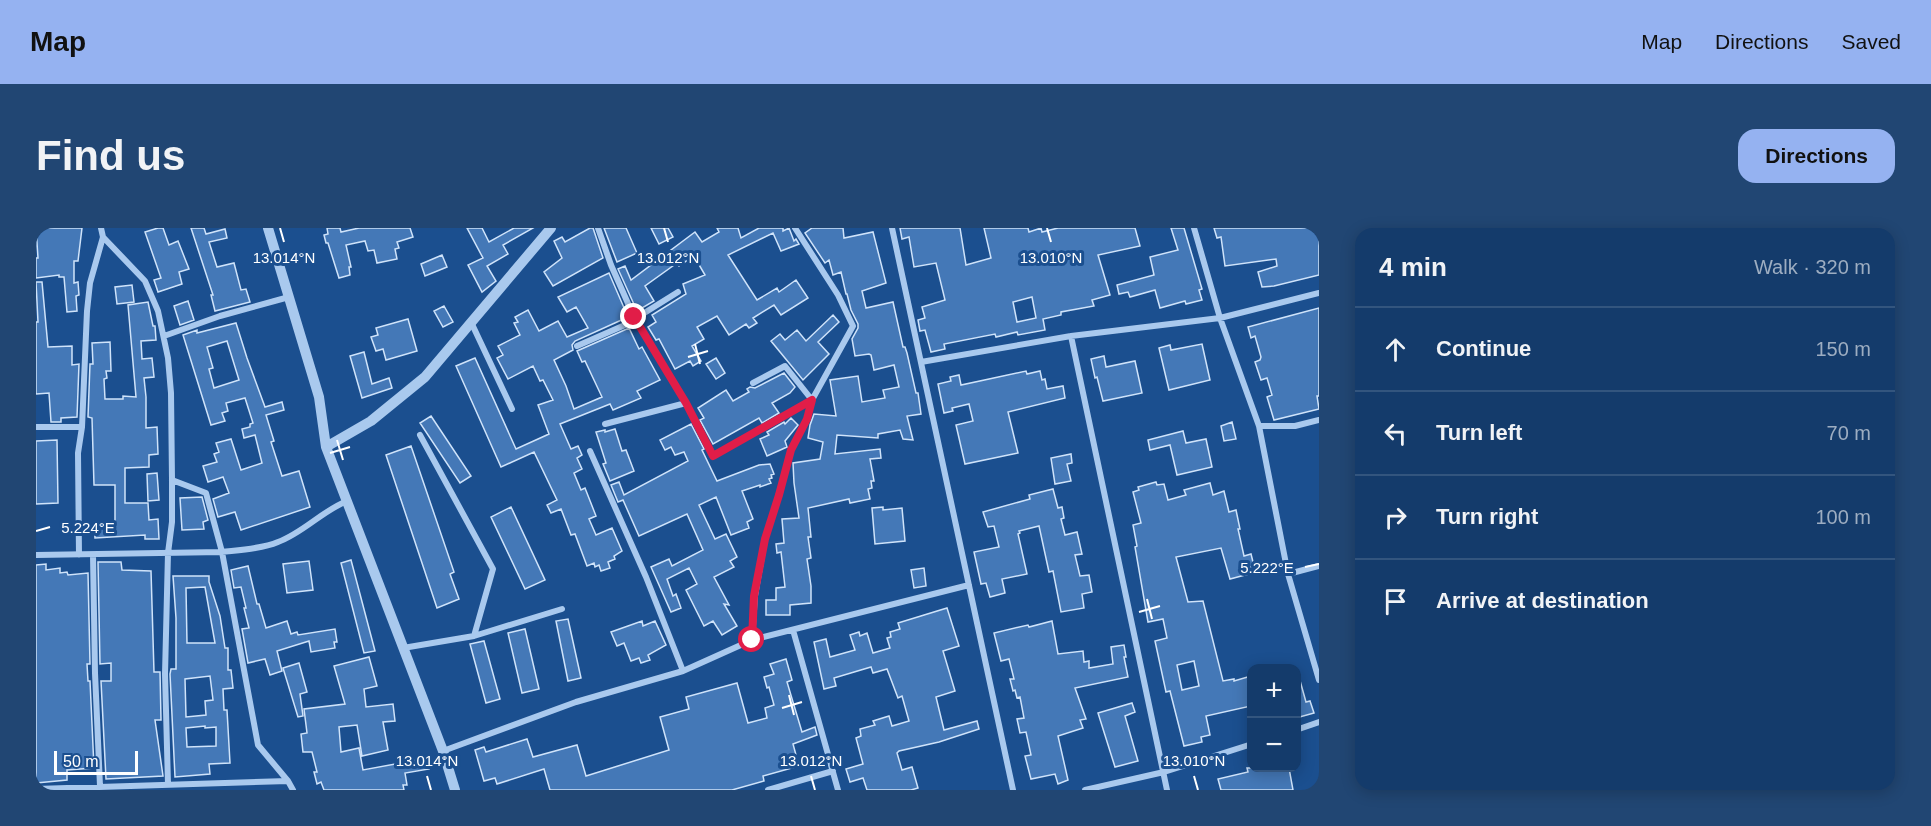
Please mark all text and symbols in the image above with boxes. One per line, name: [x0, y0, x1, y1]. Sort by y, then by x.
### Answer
text: Map: [30, 26, 86, 57]
text: Map: [1641, 30, 1682, 53]
text: Directions: [1715, 30, 1808, 53]
text: Saved: [1841, 30, 1901, 53]
button: Directions: [1738, 129, 1895, 183]
text: Find us: [36, 132, 185, 179]
text: 13.014°N: [253, 249, 315, 266]
text: 13.012°N: [637, 249, 699, 266]
text: 13.010°N: [1020, 249, 1082, 266]
text: 4 min: [1379, 252, 1447, 282]
text: Walk · 320 m: [1754, 256, 1871, 278]
route end: [620, 303, 646, 329]
icon: ahead: [1379, 333, 1412, 366]
text: Continue: [1436, 336, 1531, 361]
text: 150 m: [1815, 338, 1871, 360]
icon: left: [1379, 417, 1412, 450]
text: Turn left: [1436, 420, 1522, 445]
text: 70 m: [1827, 422, 1871, 444]
icon: right: [1379, 501, 1412, 534]
text: Turn right: [1436, 504, 1538, 529]
text: 100 m: [1815, 506, 1871, 528]
text: 5.224°E: [61, 519, 115, 536]
text: 5.222°E: [1240, 559, 1294, 576]
icon: arrive: [1379, 585, 1412, 618]
text: Arrive at destination: [1436, 588, 1649, 613]
route start: [738, 626, 764, 652]
map controls: [1247, 664, 1301, 772]
button: +: [1247, 664, 1301, 718]
button: −: [1247, 718, 1301, 772]
scale bar: [54, 748, 138, 776]
text: 13.014°N: [396, 752, 458, 769]
text: 13.012°N: [780, 752, 842, 769]
text: 13.010°N: [1163, 752, 1225, 769]
text: 50 m: [63, 753, 99, 770]

